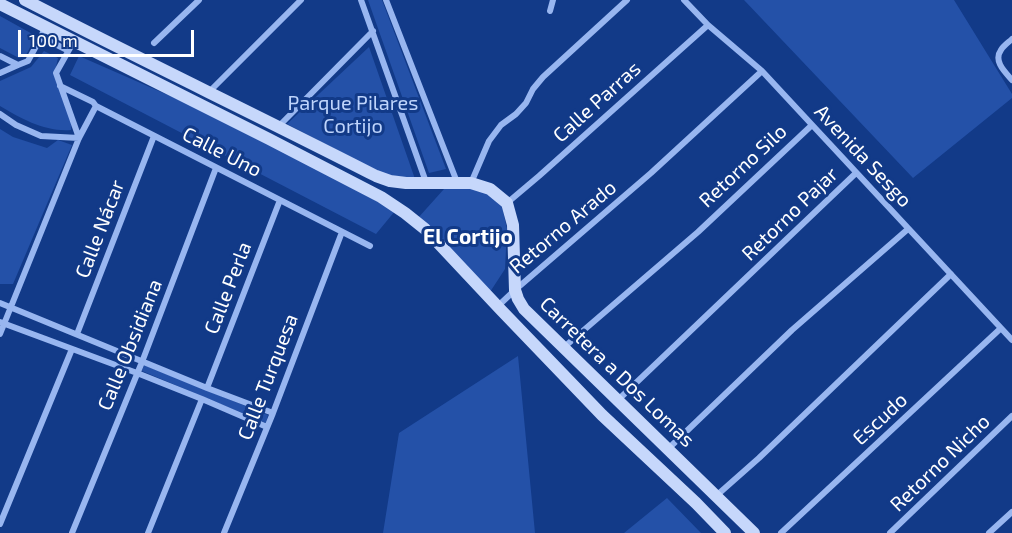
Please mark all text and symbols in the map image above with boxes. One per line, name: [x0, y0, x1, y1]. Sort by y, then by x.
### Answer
scale bar: [21, 18, 196, 56]
text: 100 m: [29, 29, 78, 51]
street label: Calle Parras: [548, 57, 646, 147]
park label: Parque Pilares Cortijo: [288, 91, 418, 138]
street label: Avenida Sesgo: [809, 100, 917, 212]
street label: Retorno Silo: [694, 119, 792, 213]
street label: Calle Uno: [178, 122, 266, 182]
street label: Retorno Pajar: [737, 162, 843, 266]
street label: Retorno Arado: [505, 175, 621, 279]
street label: Calle Nácar: [70, 176, 130, 282]
district label: El Cortijo: [423, 224, 513, 250]
street label: Calle Perla: [199, 239, 257, 337]
street label: Calle Obsidiana: [93, 276, 167, 414]
street label: Carretera a Dos Lomas: [535, 292, 699, 452]
street label: Calle Turquesa: [233, 311, 303, 443]
street label: Escudo: [848, 388, 912, 450]
street label: Retorno Nicho: [885, 409, 995, 517]

